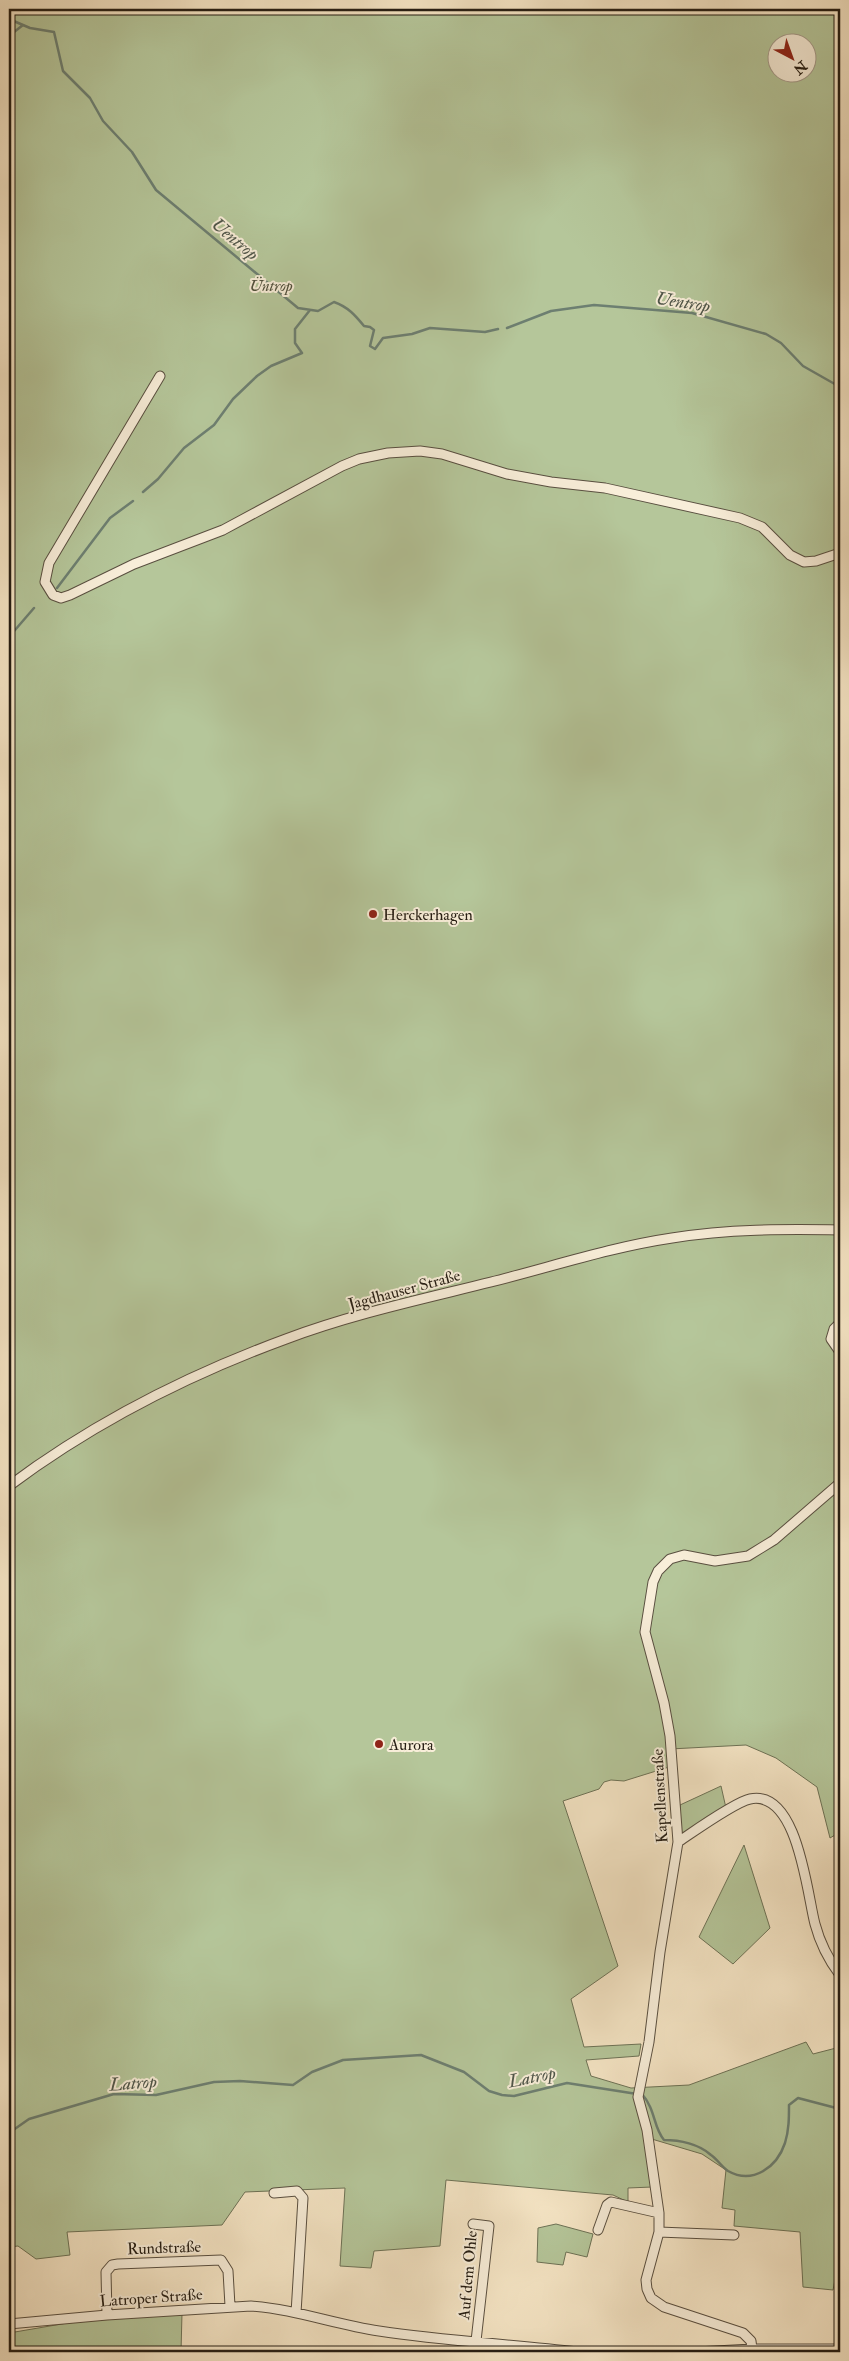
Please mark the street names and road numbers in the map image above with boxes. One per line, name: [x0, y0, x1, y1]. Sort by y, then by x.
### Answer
street label: Jagdhauser Straße: [345, 1265, 463, 1316]
street label: Kapellenstraße: [648, 1748, 673, 1843]
street label: Auf dem Ohle: [454, 2229, 482, 2321]
street label: Rundstraße: [127, 2237, 202, 2259]
street label: Latroper Straße: [99, 2284, 204, 2313]

